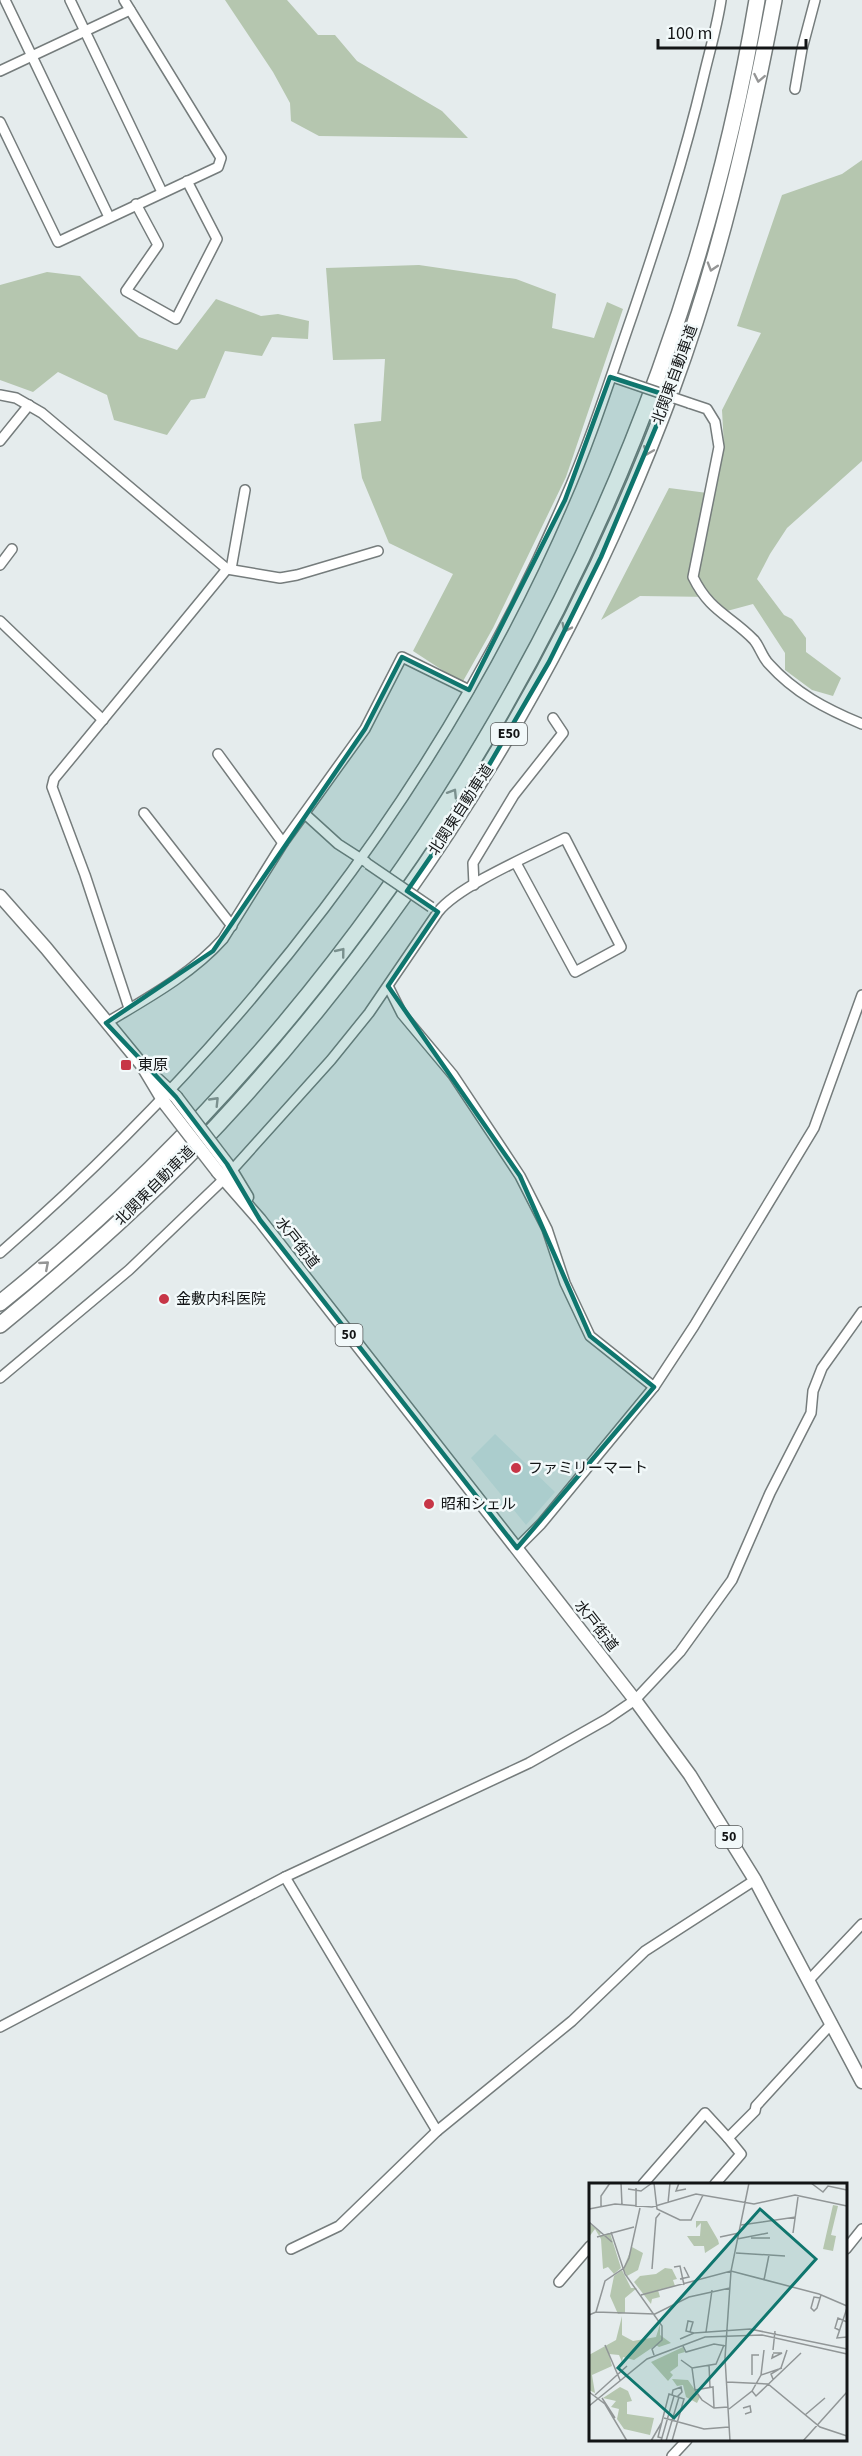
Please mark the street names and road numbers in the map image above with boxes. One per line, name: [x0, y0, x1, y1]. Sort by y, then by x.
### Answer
street label: 北関東自動車道: [647, 322, 703, 428]
road number: E50: [491, 723, 527, 745]
street label: 北関東自動車道: [424, 760, 498, 860]
street label: 北関東自動車道: [110, 1141, 200, 1231]
street label: 水戸街道: [270, 1213, 324, 1273]
road number: 50: [336, 1324, 362, 1346]
street label: 水戸街道: [569, 1596, 623, 1656]
road number: 50: [716, 1826, 742, 1848]

